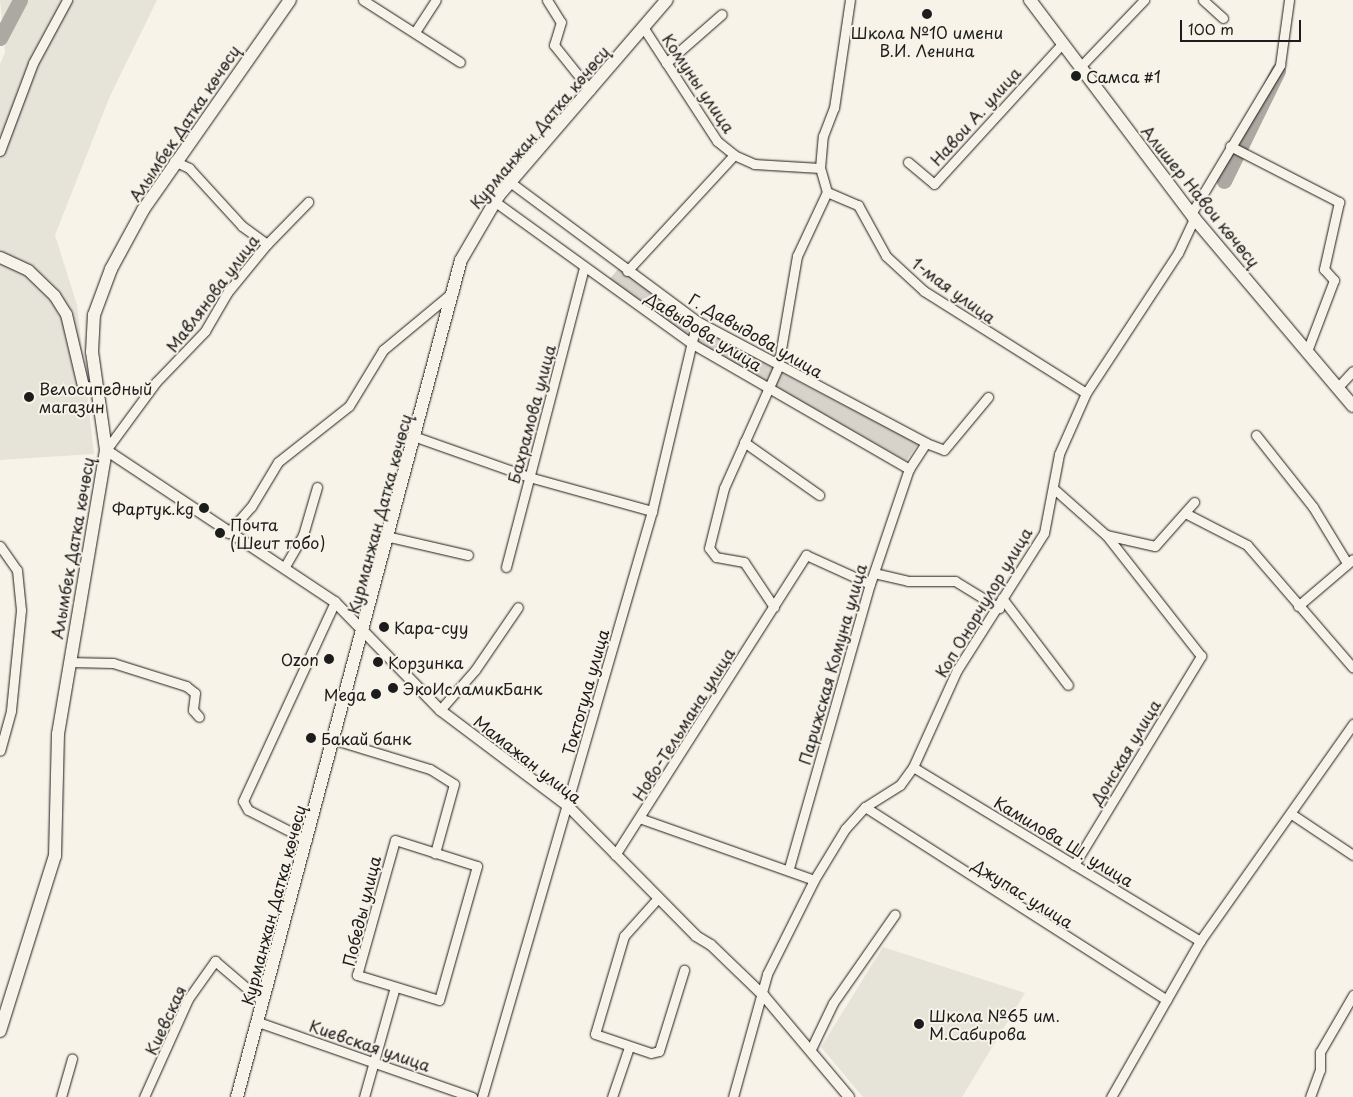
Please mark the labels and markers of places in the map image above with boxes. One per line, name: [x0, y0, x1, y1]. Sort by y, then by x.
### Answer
marker: Школа №10 имени В.И. Ленина: [921, 8, 933, 20]
place label: Школа №10 имени В.И. Ленина: [850, 22, 1004, 60]
place label: Самса #1: [1086, 66, 1162, 86]
marker: Самса #1: [1070, 70, 1082, 82]
place label: Велосипедный магазин: [39, 378, 152, 416]
marker: Велосипедный магазин: [23, 391, 35, 403]
place label: Фартук.kg: [112, 498, 194, 518]
marker: Фартук.kg: [198, 502, 210, 514]
place label: Почта (Шеит тобо): [230, 514, 326, 552]
marker: Почта (Шеит тобо): [214, 527, 226, 539]
place label: Кара-суу: [394, 617, 468, 637]
marker: Кара-суу: [378, 621, 390, 633]
place label: Ozon: [281, 649, 319, 669]
place label: Корзинка: [388, 652, 463, 672]
marker: Ozon: [323, 653, 335, 665]
marker: Корзинка: [372, 656, 384, 668]
place label: ЭкоИсламикБанк: [403, 678, 543, 698]
marker: ЭкоИсламикБанк: [387, 682, 399, 694]
place label: Mega: [324, 684, 366, 704]
marker: Mega: [370, 688, 382, 700]
place label: Бакай банк: [321, 728, 413, 748]
marker: Бакай банк: [305, 732, 317, 744]
place label: Школа №65 им. М.Сабирова: [929, 1005, 1061, 1043]
marker: Школа №65 им. М.Сабирова: [913, 1018, 925, 1030]

